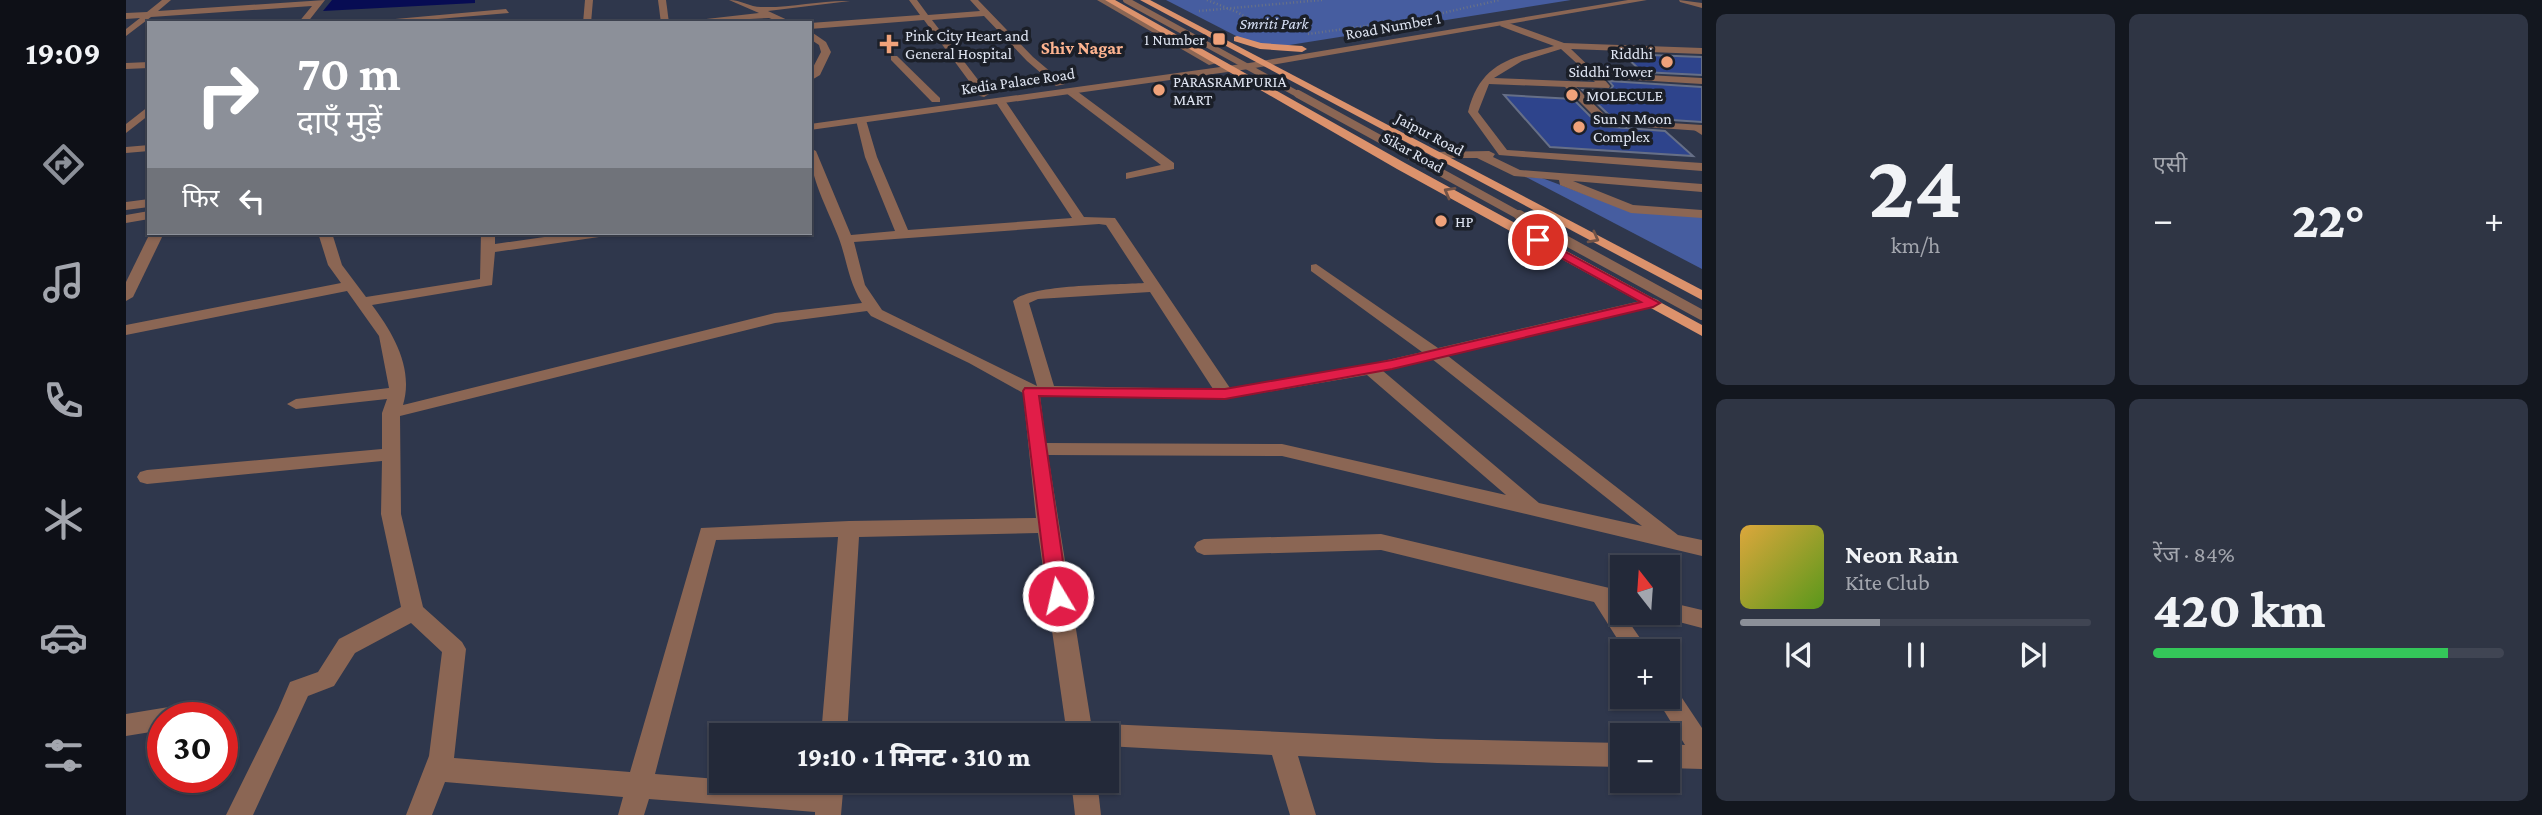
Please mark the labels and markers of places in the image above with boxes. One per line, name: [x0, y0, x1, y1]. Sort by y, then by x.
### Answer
place label: Pink City Heart and General Hospital: [905, 27, 1030, 63]
place label: 1 Number: [1144, 31, 1205, 48]
marker: 1 Number: [1211, 31, 1227, 47]
marker: Pink City Heart and General Hospital: [879, 34, 899, 54]
place label: Riddhi Siddhi Tower: [1568, 45, 1653, 80]
marker: Riddhi Siddhi Tower: [1659, 54, 1675, 70]
place label: PARASRAMPURIA MART: [1173, 73, 1287, 108]
marker: PARASRAMPURIA MART: [1151, 82, 1167, 98]
marker: MOLECULE: [1564, 87, 1580, 103]
place label: MOLECULE: [1586, 87, 1663, 104]
place label: Sun N Moon Complex: [1593, 110, 1672, 146]
marker: Sun N Moon Complex: [1571, 119, 1587, 135]
pin: [1508, 210, 1568, 270]
marker: HP: [1433, 213, 1449, 229]
place label: HP: [1455, 213, 1474, 230]

